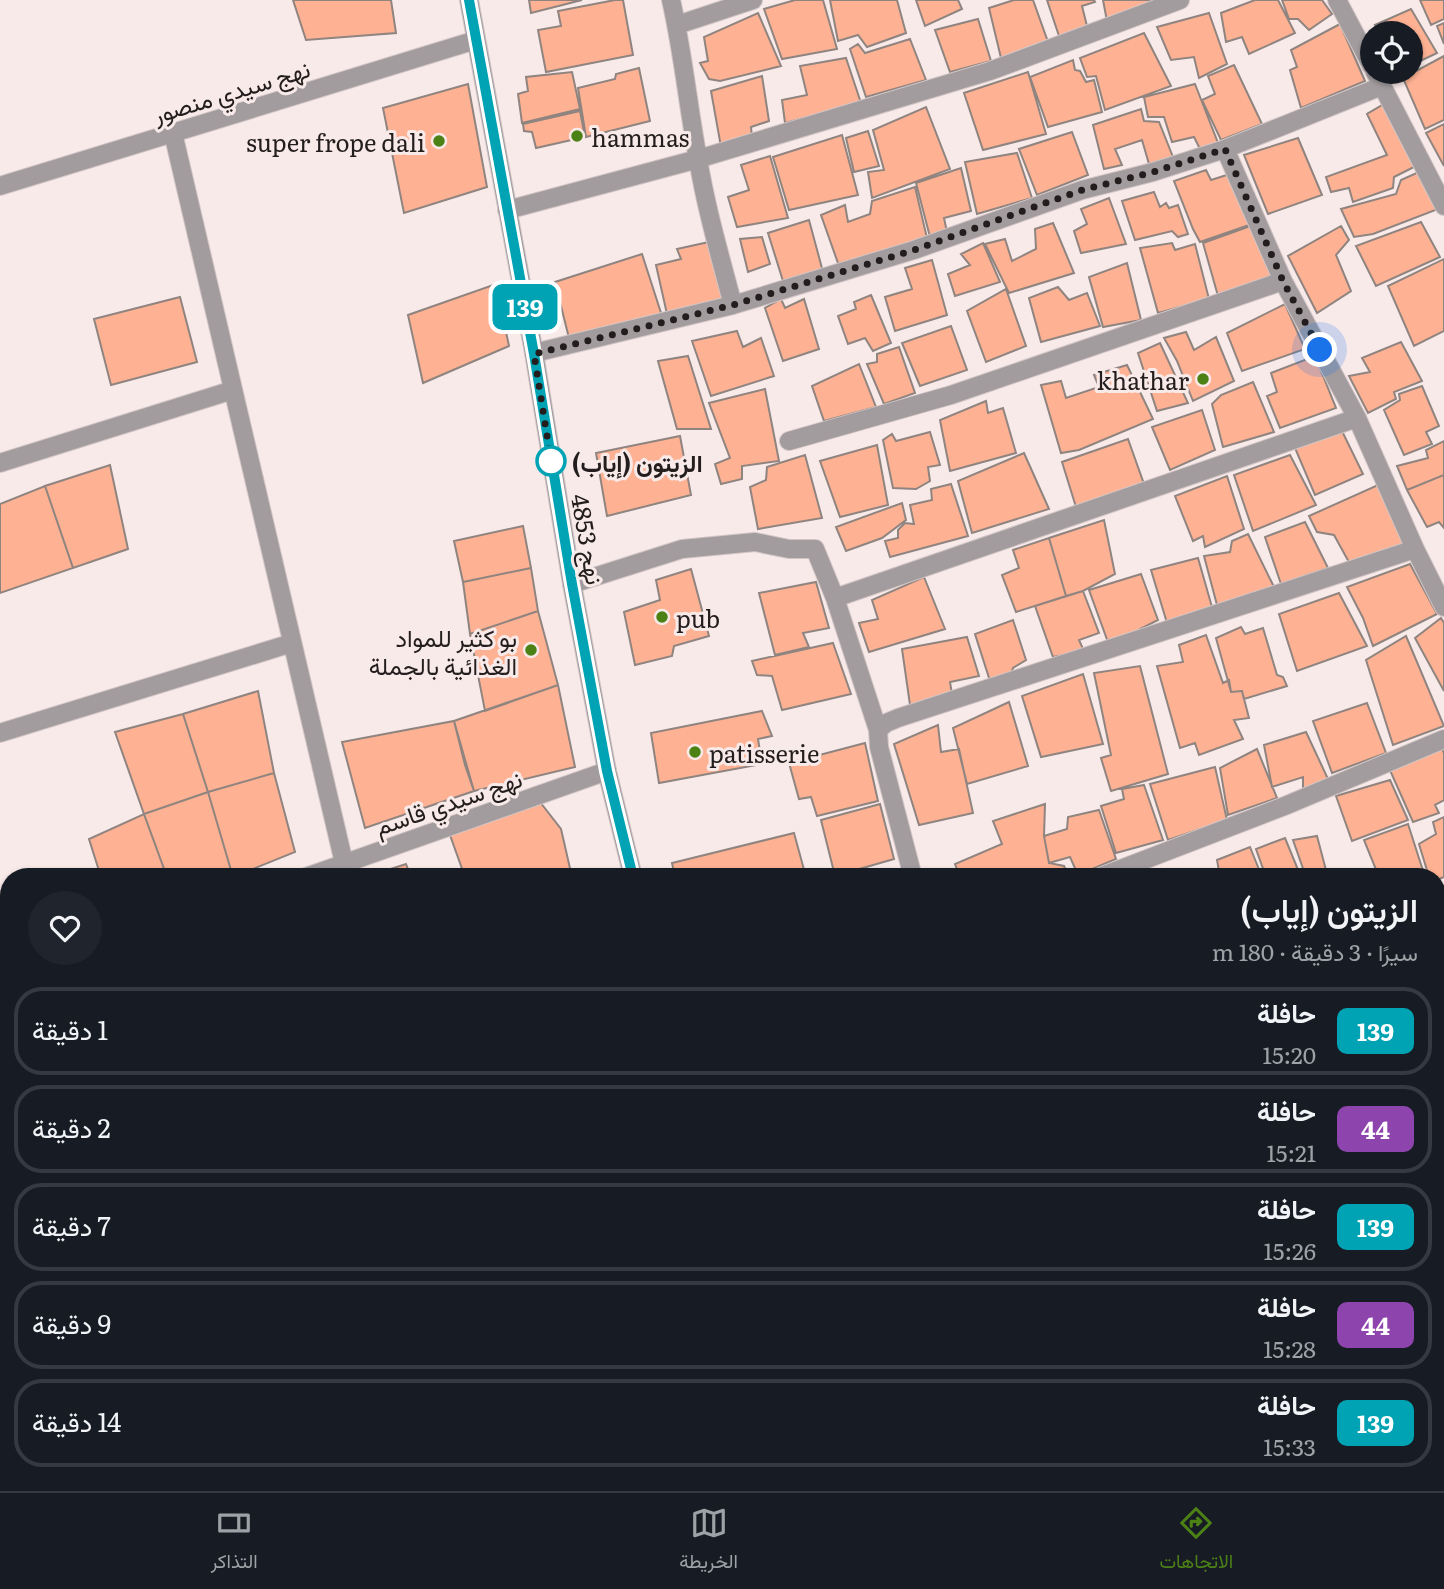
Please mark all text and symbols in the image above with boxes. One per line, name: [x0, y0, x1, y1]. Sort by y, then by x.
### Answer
map controls: [1360, 21, 1423, 84]
button: locate: [1360, 21, 1423, 84]
street label: نهج سيدي منصور: [147, 49, 315, 135]
place label: hammas: [591, 119, 690, 154]
place label: super frope dali: [246, 124, 425, 159]
marker: hammas: [569, 128, 585, 144]
marker: super frope dali: [431, 133, 447, 149]
line badge: 139: [485, 284, 565, 330]
text: 139: [506, 289, 544, 324]
your location: [1302, 332, 1337, 367]
place label: khathar: [1097, 362, 1190, 397]
marker: khathar: [1195, 371, 1211, 387]
place label: الزيتون (إياب): [572, 444, 703, 479]
marker: الزيتون (إياب): [536, 446, 566, 476]
street label: نهج 4853: [562, 491, 614, 588]
place label: pub: [676, 600, 720, 635]
marker: pub: [654, 609, 670, 625]
place label: بو كثير للمواد الغذائية بالجملة: [369, 619, 517, 682]
marker: بو كثير للمواد الغذائية بالجملة: [523, 642, 539, 658]
place label: patisserie: [709, 735, 819, 770]
marker: patisserie: [687, 744, 703, 760]
street label: نهج سيدي قاسم: [370, 759, 528, 846]
text: الزيتون (إياب): [1240, 883, 1418, 932]
button: heart: [28, 891, 102, 965]
text: سيرًا · 3 دقيقة · 180 m: [1212, 934, 1418, 968]
text: حافلة: [1257, 992, 1316, 1031]
text: 1 دقيقة: [32, 1009, 108, 1048]
text: 139: [1357, 1013, 1394, 1048]
text: 15:20: [1263, 1037, 1316, 1071]
text: حافلة: [1257, 1090, 1316, 1129]
text: 2 دقيقة: [32, 1107, 111, 1146]
text: 44: [1361, 1111, 1390, 1146]
text: 15:21: [1267, 1135, 1316, 1169]
text: حافلة: [1257, 1188, 1316, 1227]
text: 7 دقيقة: [32, 1205, 111, 1244]
text: 139: [1357, 1209, 1394, 1244]
text: 15:26: [1264, 1233, 1316, 1267]
text: حافلة: [1257, 1286, 1316, 1325]
text: 9 دقيقة: [32, 1303, 111, 1342]
text: 44: [1361, 1307, 1390, 1342]
text: 15:28: [1263, 1331, 1316, 1365]
text: حافلة: [1257, 1384, 1316, 1423]
text: 14 دقيقة: [32, 1401, 121, 1440]
text: 139: [1357, 1405, 1394, 1440]
text: 15:33: [1263, 1429, 1316, 1463]
tab: التذاكر: [211, 1504, 258, 1578]
tab: الخريطة: [679, 1504, 738, 1578]
tab: الاتجاهات: [1160, 1504, 1233, 1578]

